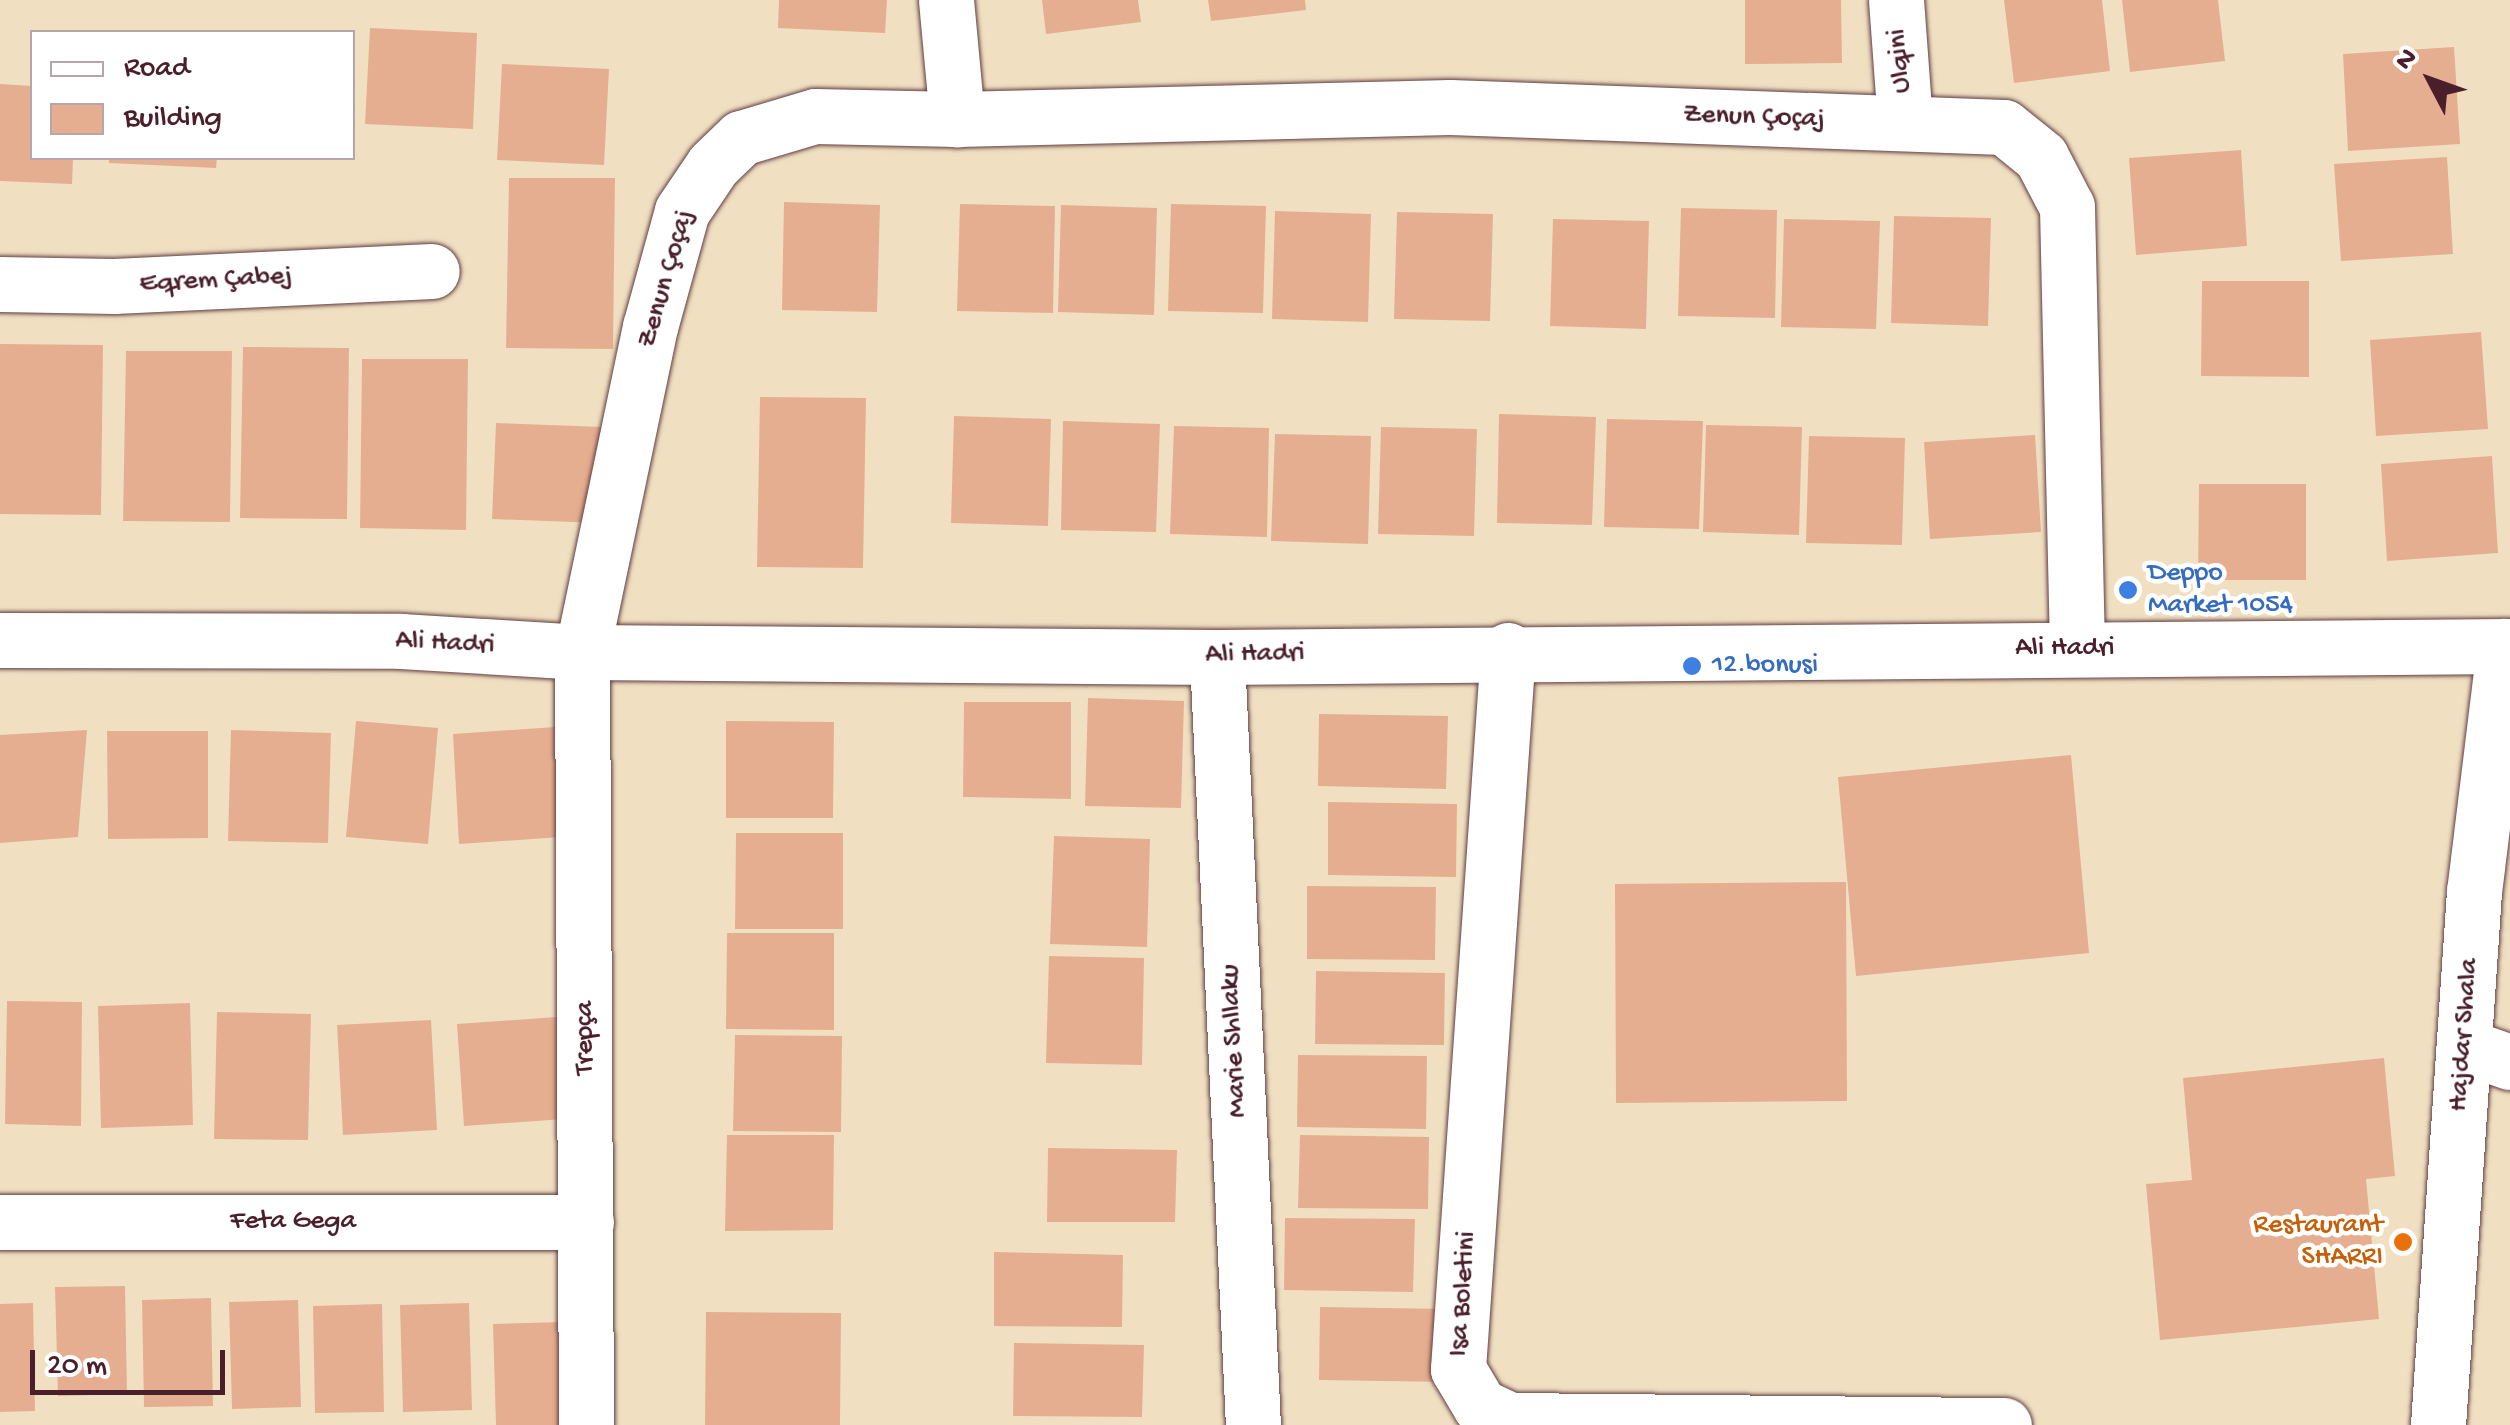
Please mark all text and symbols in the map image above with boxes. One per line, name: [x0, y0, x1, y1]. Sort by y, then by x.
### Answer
street label: Ulqini: [1881, 27, 1921, 95]
legend: [30, 30, 355, 160]
north arrow: [2380, 30, 2480, 130]
text: N: [2389, 42, 2425, 78]
text: Road: [124, 52, 190, 87]
street label: Zenun Çoçaj: [1683, 99, 1825, 137]
text: Building: [124, 102, 222, 137]
street label: Zenun Çoçaj: [631, 206, 703, 352]
street label: Eqrem Çabej: [139, 260, 293, 302]
place label: Deppo Market 1054: [2148, 557, 2293, 623]
marker: Deppo Market 1054: [2117, 579, 2139, 601]
street label: Ali Hadri: [395, 625, 495, 663]
street label: Ali Hadri: [2015, 632, 2115, 666]
street label: Ali Hadri: [1205, 637, 1305, 673]
place label: 12.bonusi: [1712, 649, 1818, 683]
marker: 12.bonusi: [1681, 655, 1703, 677]
street label: Hajdar Shala: [2443, 957, 2487, 1113]
street label: Marie Shllaku: [1214, 963, 1256, 1119]
street label: Trepça: [569, 1001, 603, 1075]
street label: Feta Gega: [230, 1205, 356, 1239]
place label: Restaurant SHARRI: [2253, 1209, 2383, 1275]
street label: Isa Boletini: [1443, 1230, 1485, 1358]
marker: Restaurant SHARRI: [2392, 1231, 2414, 1253]
scale bar: [35, 1330, 230, 1392]
text: 20 m: [47, 1350, 107, 1385]

